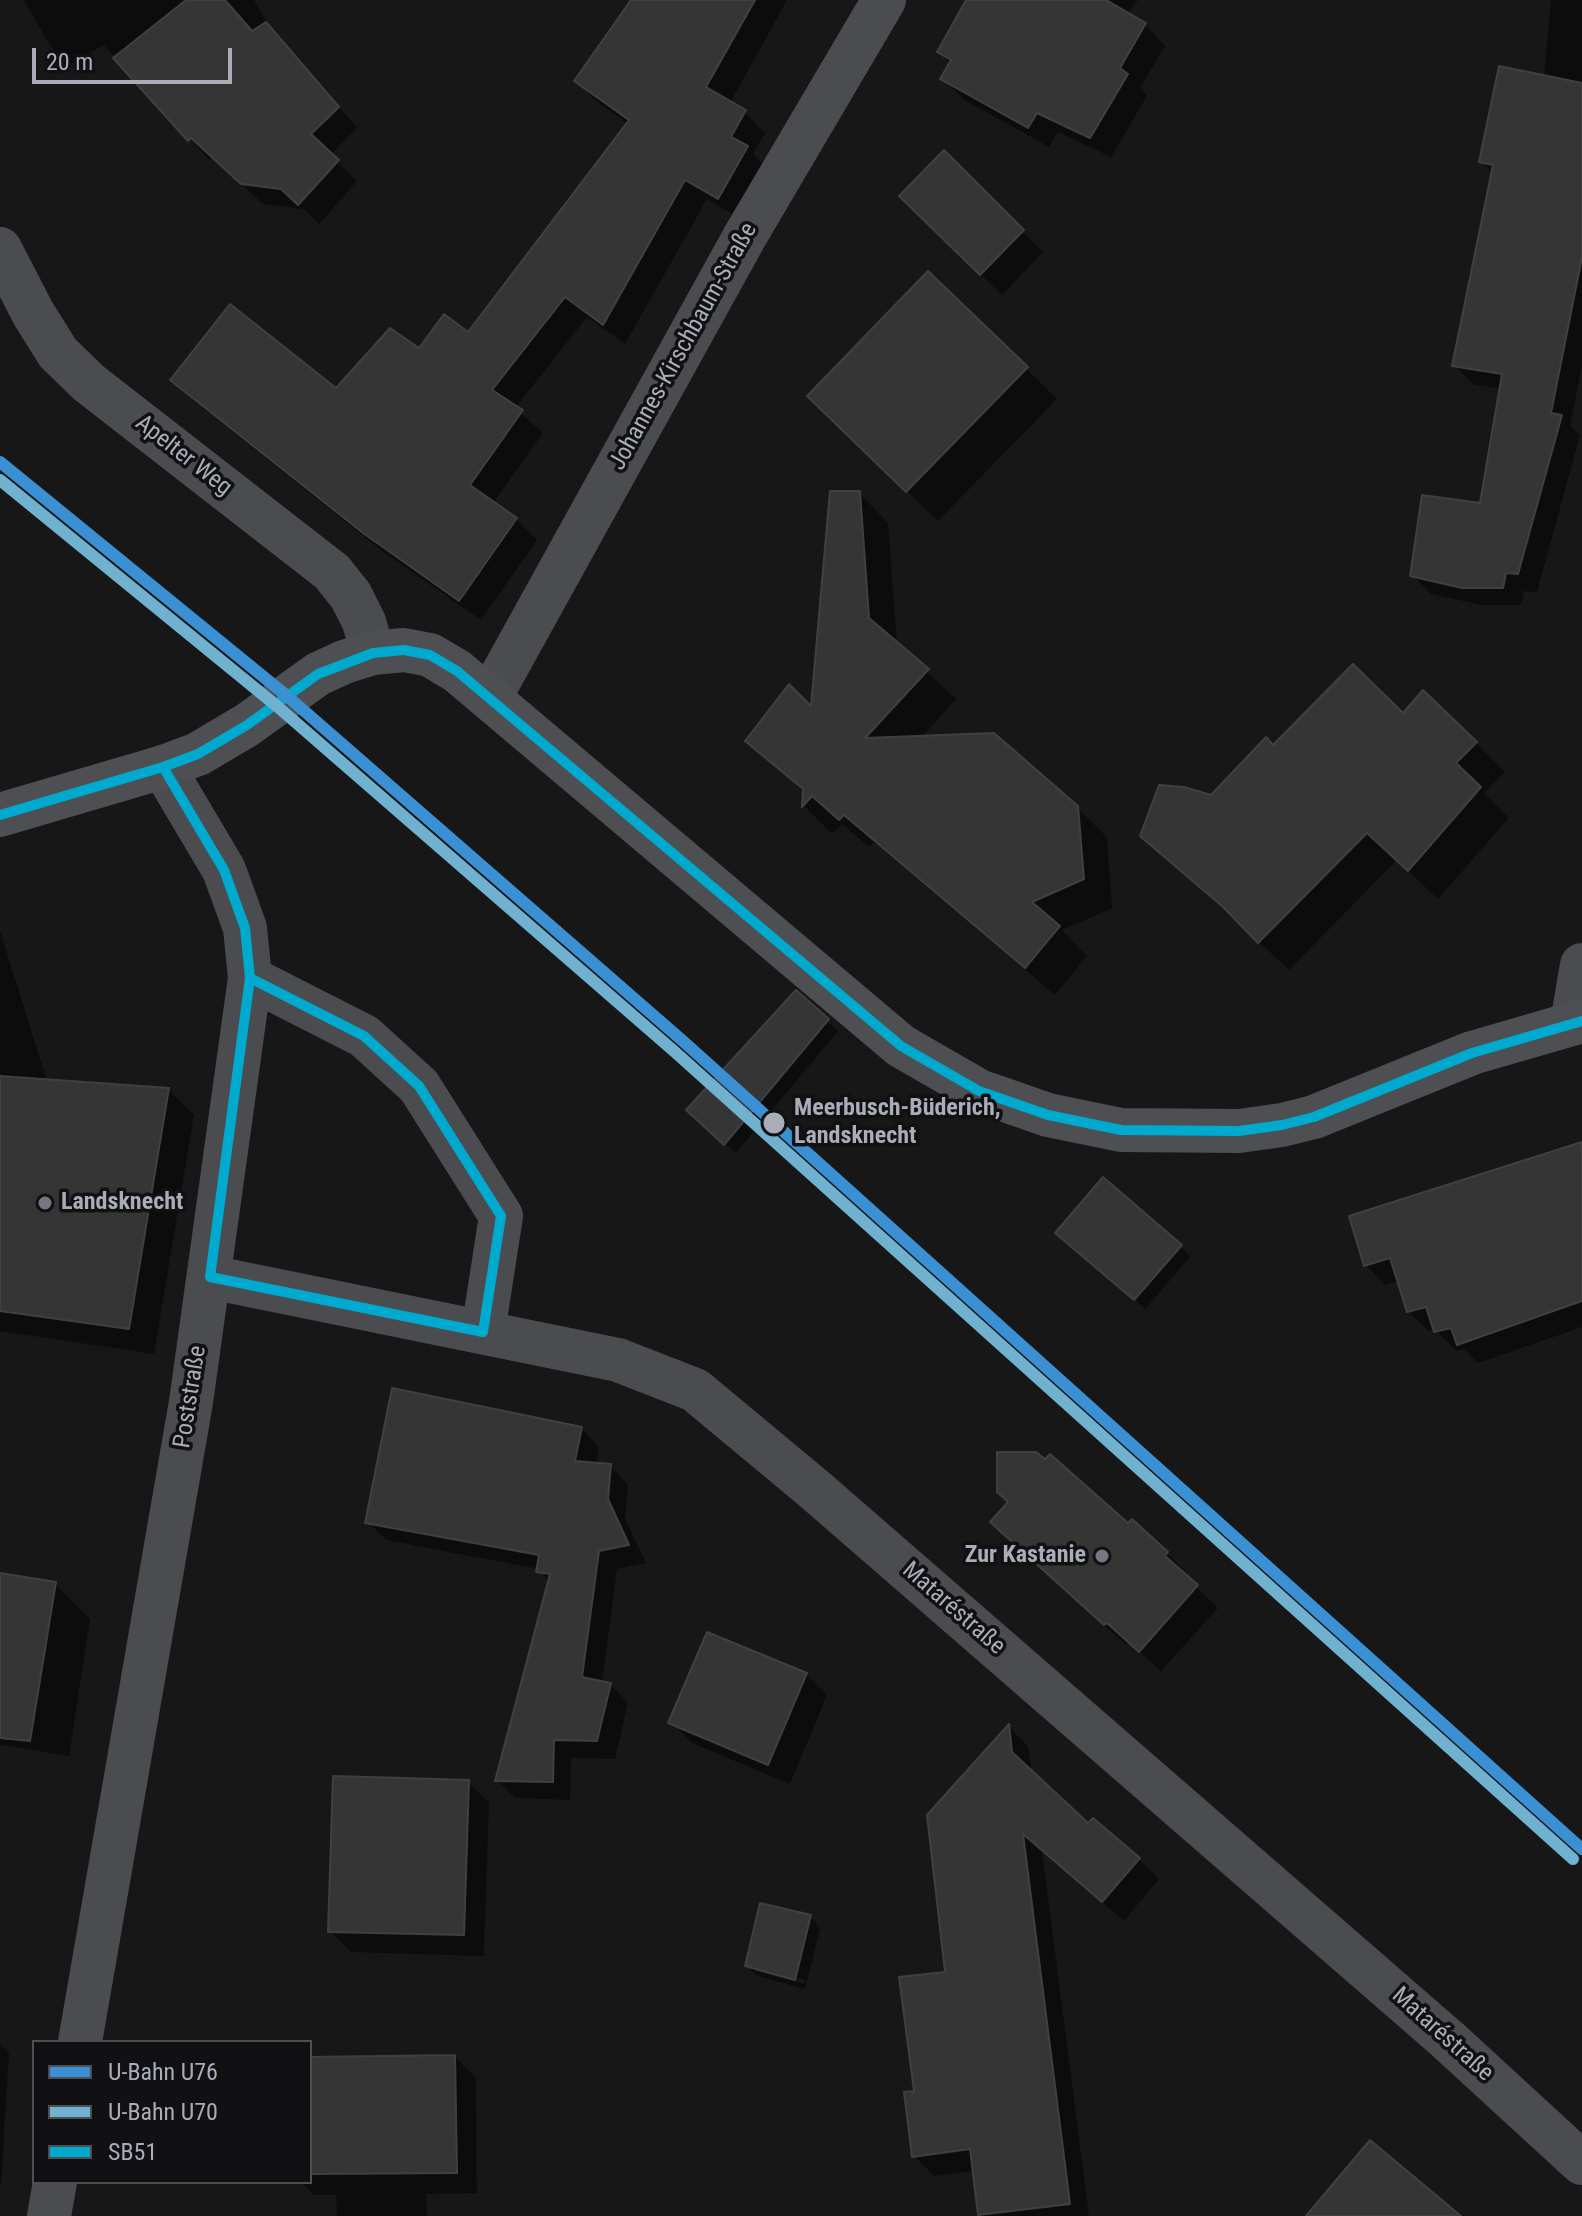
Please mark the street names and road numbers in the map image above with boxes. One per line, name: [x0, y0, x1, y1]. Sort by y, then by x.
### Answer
street label: Johannes-Kirschbaum-Straße: [604, 218, 764, 476]
street label: Apelter Weg: [129, 409, 237, 503]
street label: Poststraße: [169, 1344, 213, 1450]
street label: Mataréstraße: [896, 1557, 1010, 1661]
street label: Mataréstraße: [1385, 1982, 1499, 2088]

